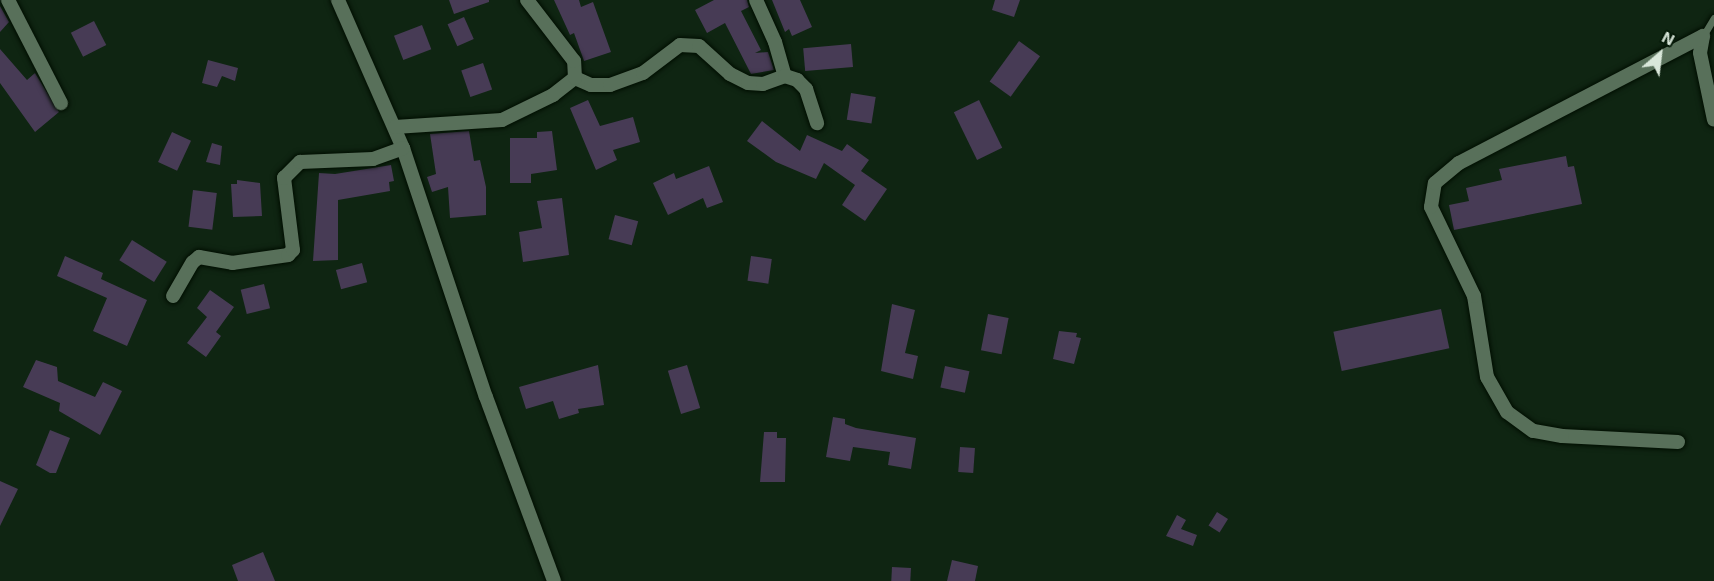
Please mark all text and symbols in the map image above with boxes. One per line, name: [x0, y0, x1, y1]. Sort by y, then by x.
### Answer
north arrow: [1630, 24, 1690, 84]
text: N: [1659, 27, 1678, 49]

